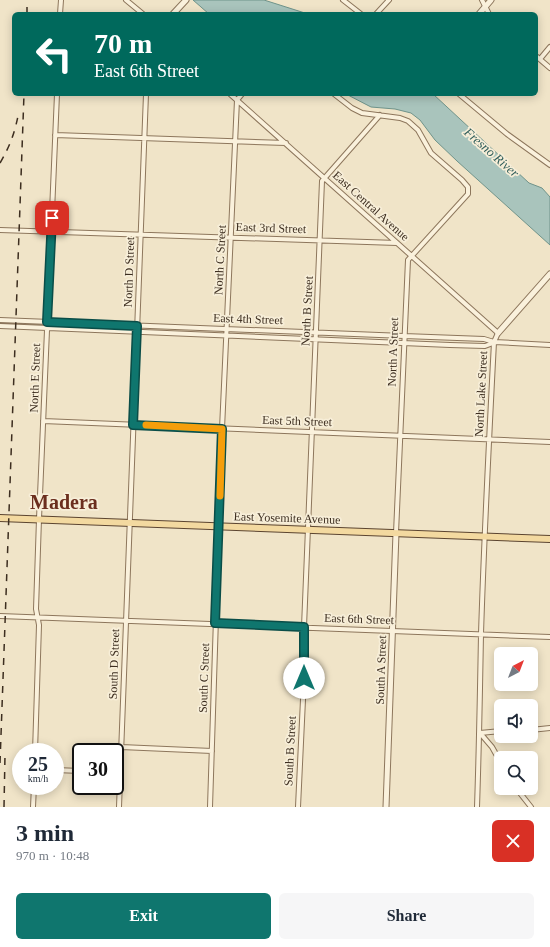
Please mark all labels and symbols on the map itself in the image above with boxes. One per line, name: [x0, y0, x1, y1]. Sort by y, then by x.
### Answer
water label: Fresno River: [460, 124, 523, 181]
street label: East Central Avenue: [330, 168, 412, 244]
pin: [35, 201, 69, 235]
street label: East 3rd Street: [235, 220, 307, 236]
street label: North C Street: [211, 224, 229, 295]
street label: North D Street: [121, 236, 137, 308]
street label: North B Street: [298, 275, 316, 346]
street label: East 4th Street: [213, 311, 284, 327]
street label: North A Street: [385, 316, 401, 387]
street label: North E Street: [27, 342, 43, 413]
street label: North Lake Street: [472, 350, 490, 437]
street label: East 5th Street: [262, 413, 333, 429]
district label: Madera: [30, 491, 98, 513]
street label: East Yosemite Avenue: [233, 509, 341, 527]
street label: East 6th Street: [324, 611, 395, 627]
street label: South D Street: [106, 628, 122, 700]
street label: South A Street: [373, 634, 389, 705]
street label: South C Street: [196, 642, 212, 713]
north arrow: [494, 647, 538, 691]
position arrow: [283, 657, 325, 699]
street label: South B Street: [281, 715, 299, 786]
speed limit sign: 30: [72, 743, 124, 795]

